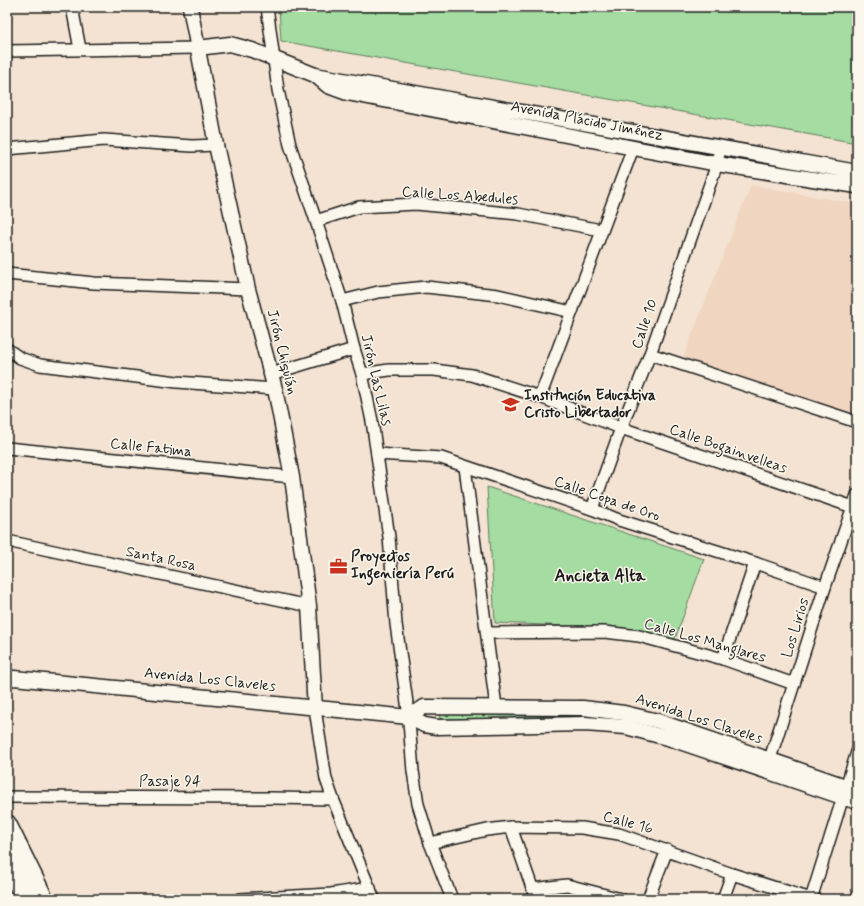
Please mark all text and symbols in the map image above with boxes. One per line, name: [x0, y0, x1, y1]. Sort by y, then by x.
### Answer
street label: Avenida Plácido Jiménez: [509, 96, 665, 146]
street label: Calle Los Abedules: [401, 182, 519, 210]
street label: Calle 10: [627, 296, 663, 352]
street label: Jirón Chiquián: [262, 307, 302, 397]
street label: Jirón Las Lilas: [356, 332, 396, 428]
place label: Institución Educativa Cristo Libertador: [524, 386, 656, 423]
school or university icon: Institución Educativa Cristo Libertador: [501, 395, 521, 415]
street label: Calle Bogainvelleas: [666, 419, 790, 480]
street label: Calle Fatima: [109, 434, 193, 462]
street label: Calle Copa de Oro: [551, 471, 663, 527]
street label: Santa Rosa: [124, 542, 198, 576]
place label: Proyectos Ingeniería Perú: [351, 547, 454, 586]
office icon: Proyectos Ingeniería Perú: [328, 556, 348, 576]
district label: Ancieta Alta: [555, 565, 646, 587]
street label: Los Lirios: [777, 595, 815, 660]
street label: Calle Los Manglares: [641, 614, 769, 669]
street label: Avenida Los Claveles: [143, 663, 277, 697]
street label: Avenida Los Claveles: [633, 689, 765, 749]
street label: Pasaje 94: [139, 772, 201, 792]
street label: Calle 16: [601, 807, 655, 839]

